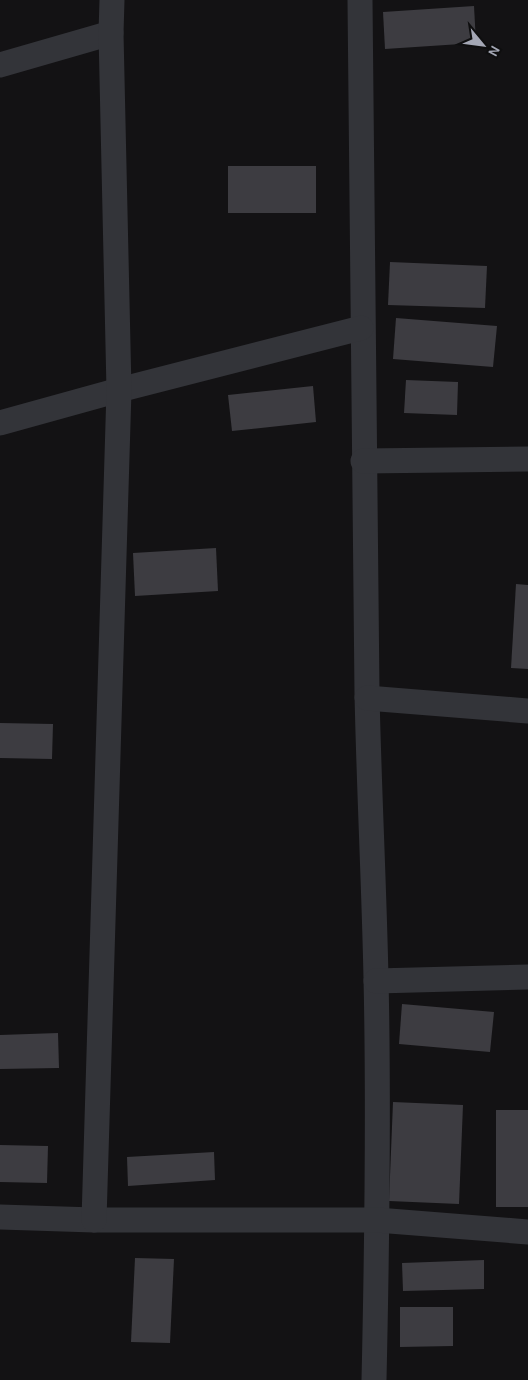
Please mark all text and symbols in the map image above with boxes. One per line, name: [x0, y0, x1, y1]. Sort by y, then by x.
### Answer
north arrow: [458, 20, 508, 70]
text: N: [484, 43, 504, 60]

